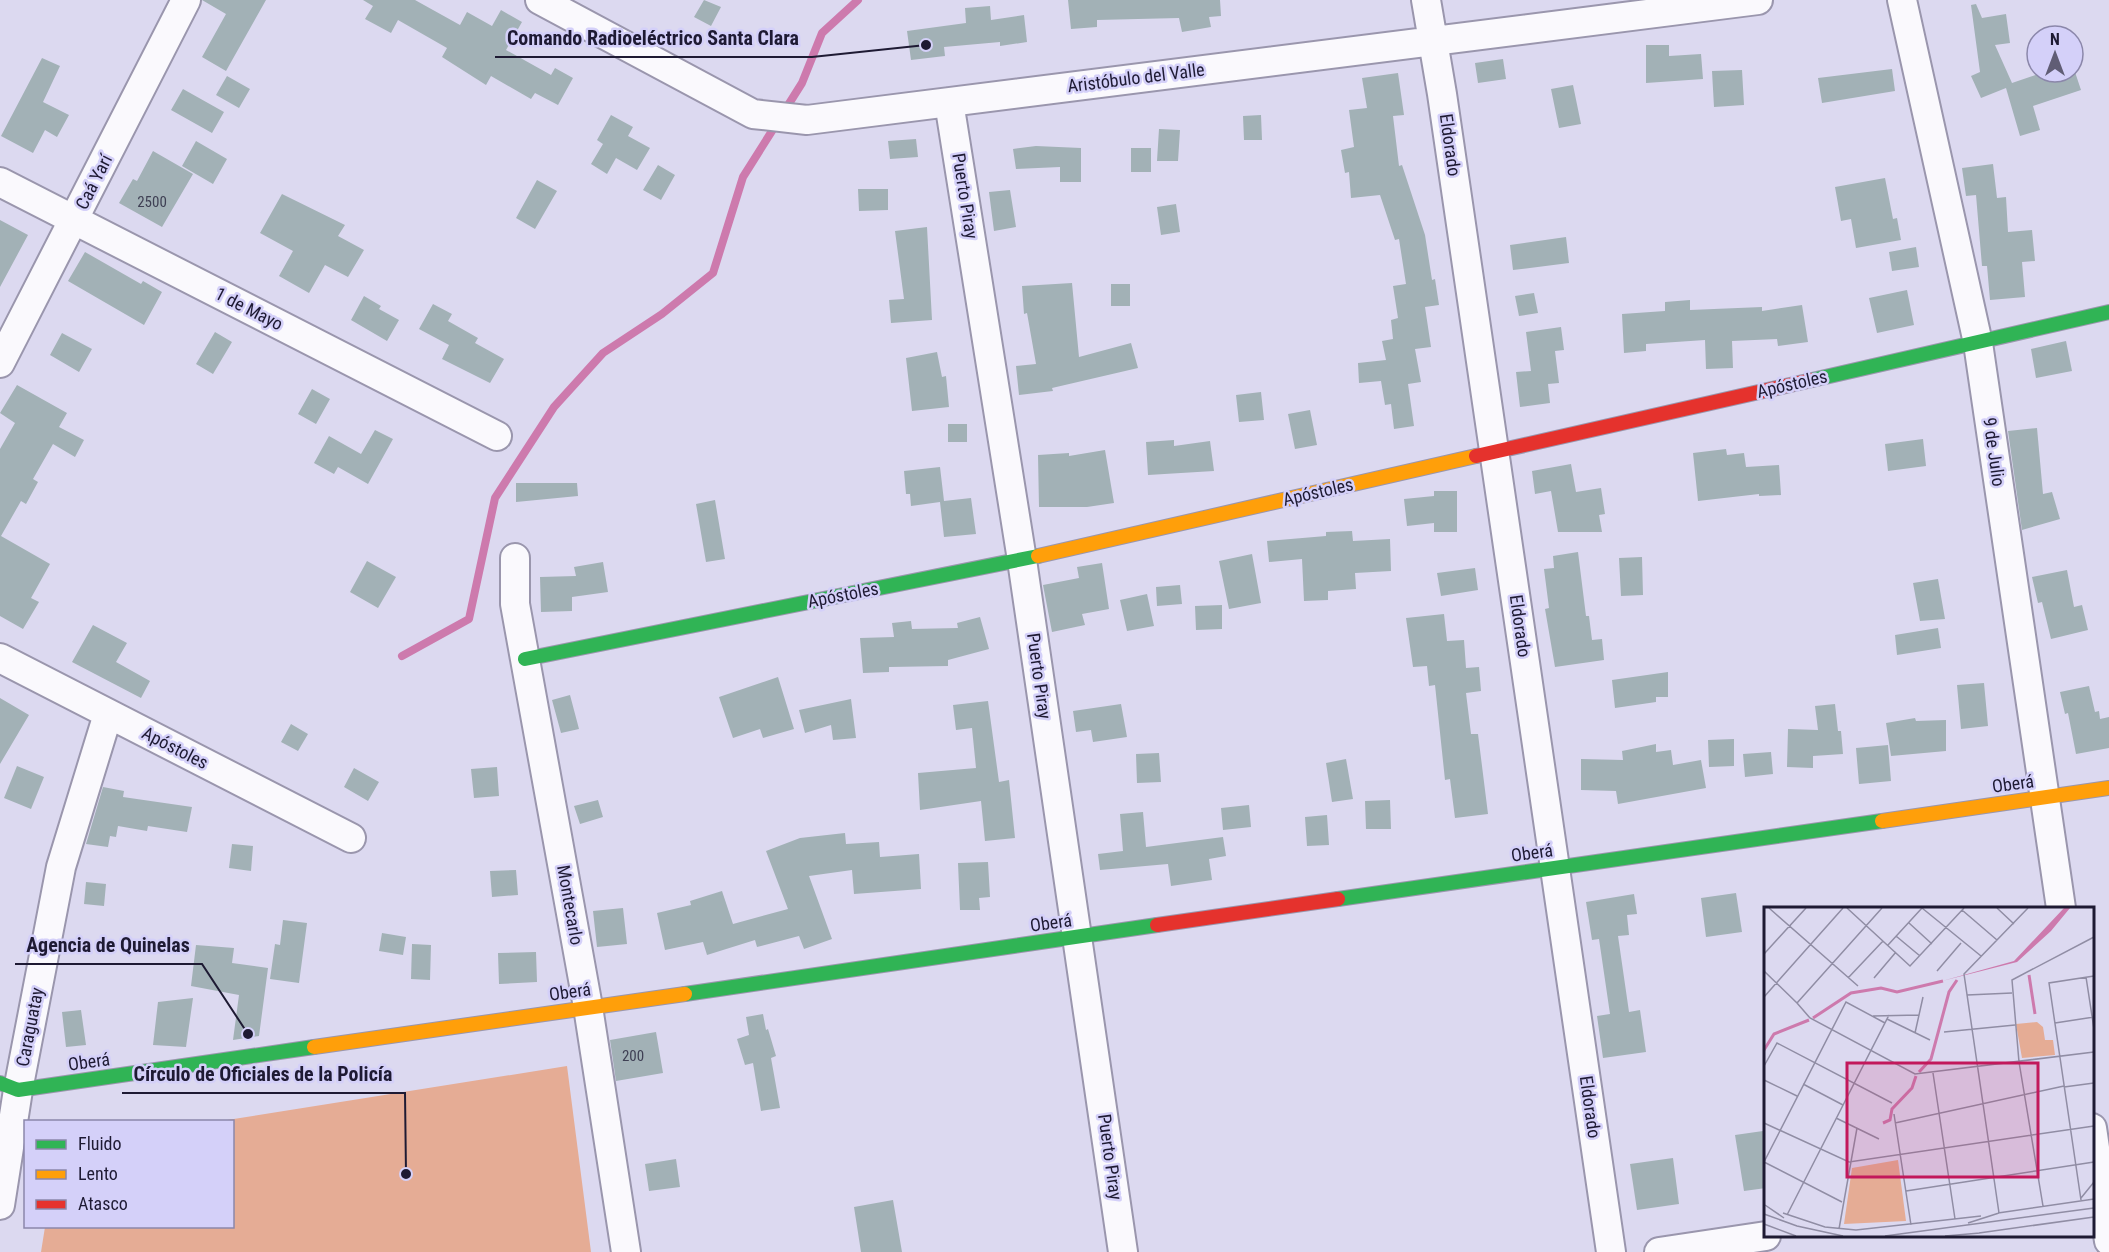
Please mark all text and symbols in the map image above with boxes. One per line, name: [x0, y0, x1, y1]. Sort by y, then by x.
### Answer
callout: Comando Radioeléctrico Santa Clara: [495, 19, 812, 57]
north arrow: [2025, 24, 2085, 84]
text: Comando Radioeléctrico Santa Clara: [507, 26, 799, 50]
text: N: [2050, 30, 2060, 49]
street label: Aristóbulo del Valle: [1066, 59, 1206, 96]
street label: Eldorado: [1436, 112, 1465, 177]
street label: Caá Yarí: [71, 150, 117, 213]
street label: Puerto Piray: [948, 152, 983, 241]
house number: 2500: [137, 193, 167, 211]
street label: 1 de Mayo: [212, 283, 287, 334]
street label: Apóstoles: [1755, 365, 1829, 402]
street label: 9 de Julio: [1979, 416, 2010, 488]
street label: Apóstoles: [1281, 473, 1355, 510]
street label: Apóstoles: [806, 577, 880, 612]
street label: Eldorado: [1506, 593, 1535, 658]
street label: Puerto Piray: [1023, 632, 1056, 721]
street label: Apóstoles: [139, 722, 212, 773]
street label: Oberá: [1991, 770, 2035, 797]
street label: Oberá: [1510, 839, 1554, 866]
street label: Montecarlo: [553, 863, 588, 946]
inset map: [1764, 907, 2094, 1237]
street label: Oberá: [1029, 909, 1073, 936]
callout: Agencia de Quinelas: [15, 926, 202, 964]
text: Agencia de Quinelas: [26, 933, 190, 957]
street label: Oberá: [548, 978, 592, 1005]
street label: Caraguatay: [12, 985, 48, 1068]
house number: 200: [622, 1047, 644, 1065]
street label: Oberá: [67, 1048, 111, 1075]
callout: Círculo de Oficiales de la Policía: [122, 1055, 405, 1093]
text: Círculo de Oficiales de la Policía: [133, 1062, 393, 1086]
street label: Eldorado: [1576, 1074, 1605, 1139]
street label: Puerto Piray: [1094, 1113, 1127, 1202]
legend: [24, 1120, 234, 1228]
text: Fluido: [78, 1133, 122, 1154]
text: Lento: [78, 1163, 118, 1184]
text: Atasco: [78, 1193, 128, 1214]

